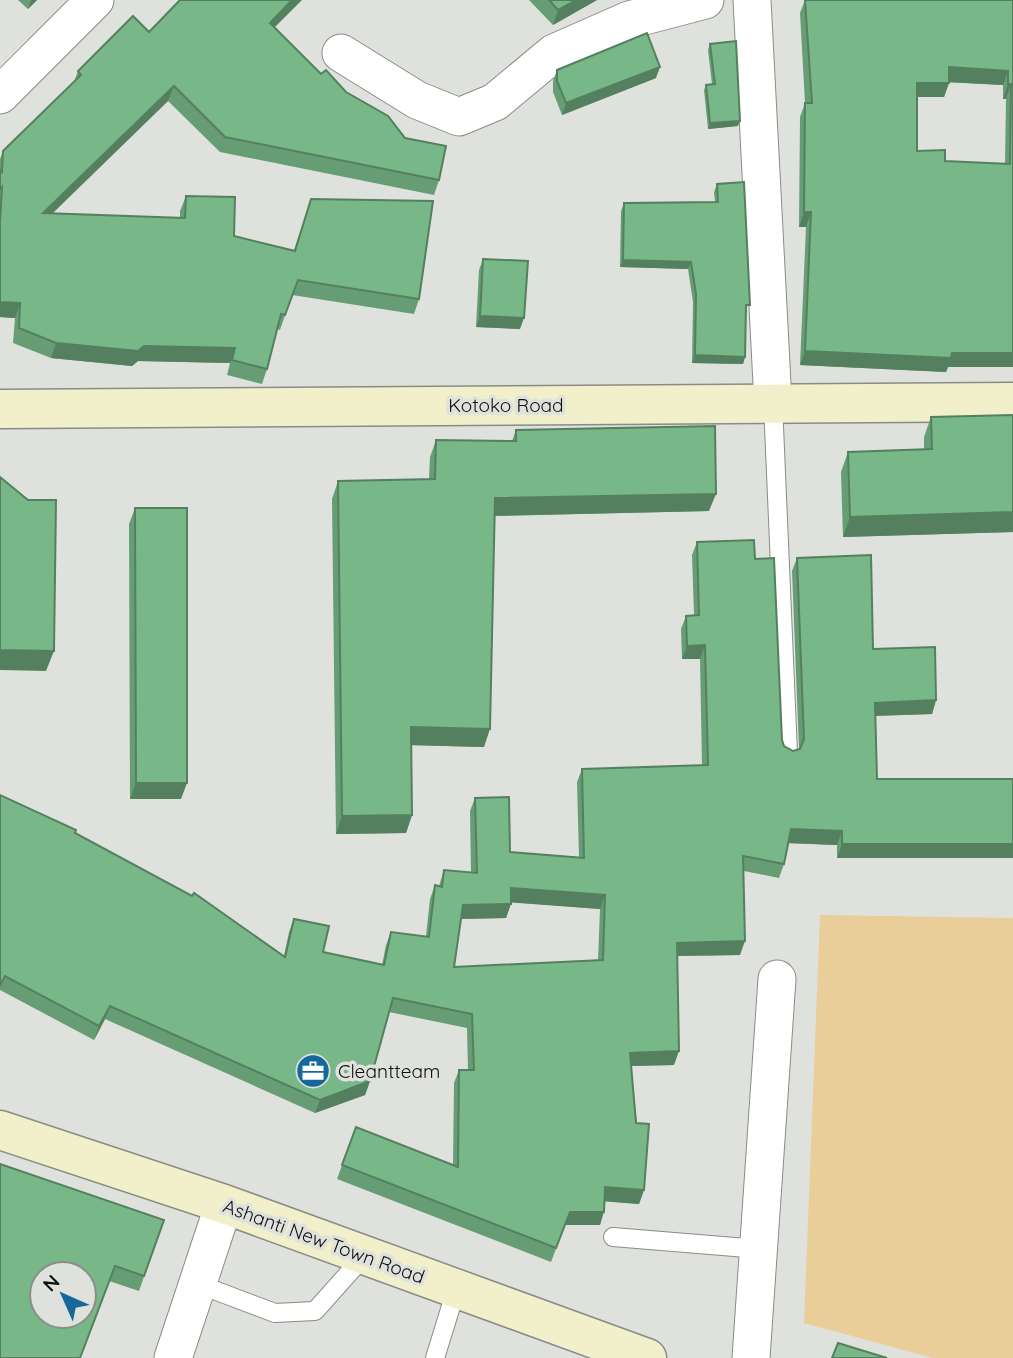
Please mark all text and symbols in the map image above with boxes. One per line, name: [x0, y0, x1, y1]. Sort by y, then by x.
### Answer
street label: Kotoko Road: [448, 393, 564, 417]
office icon: Cleantteam: [294, 1052, 332, 1090]
place label: Cleantteam: [338, 1059, 440, 1083]
street label: Ashanti New Town Road: [220, 1193, 428, 1289]
north arrow: [28, 1260, 98, 1330]
text: N: [38, 1270, 64, 1296]

